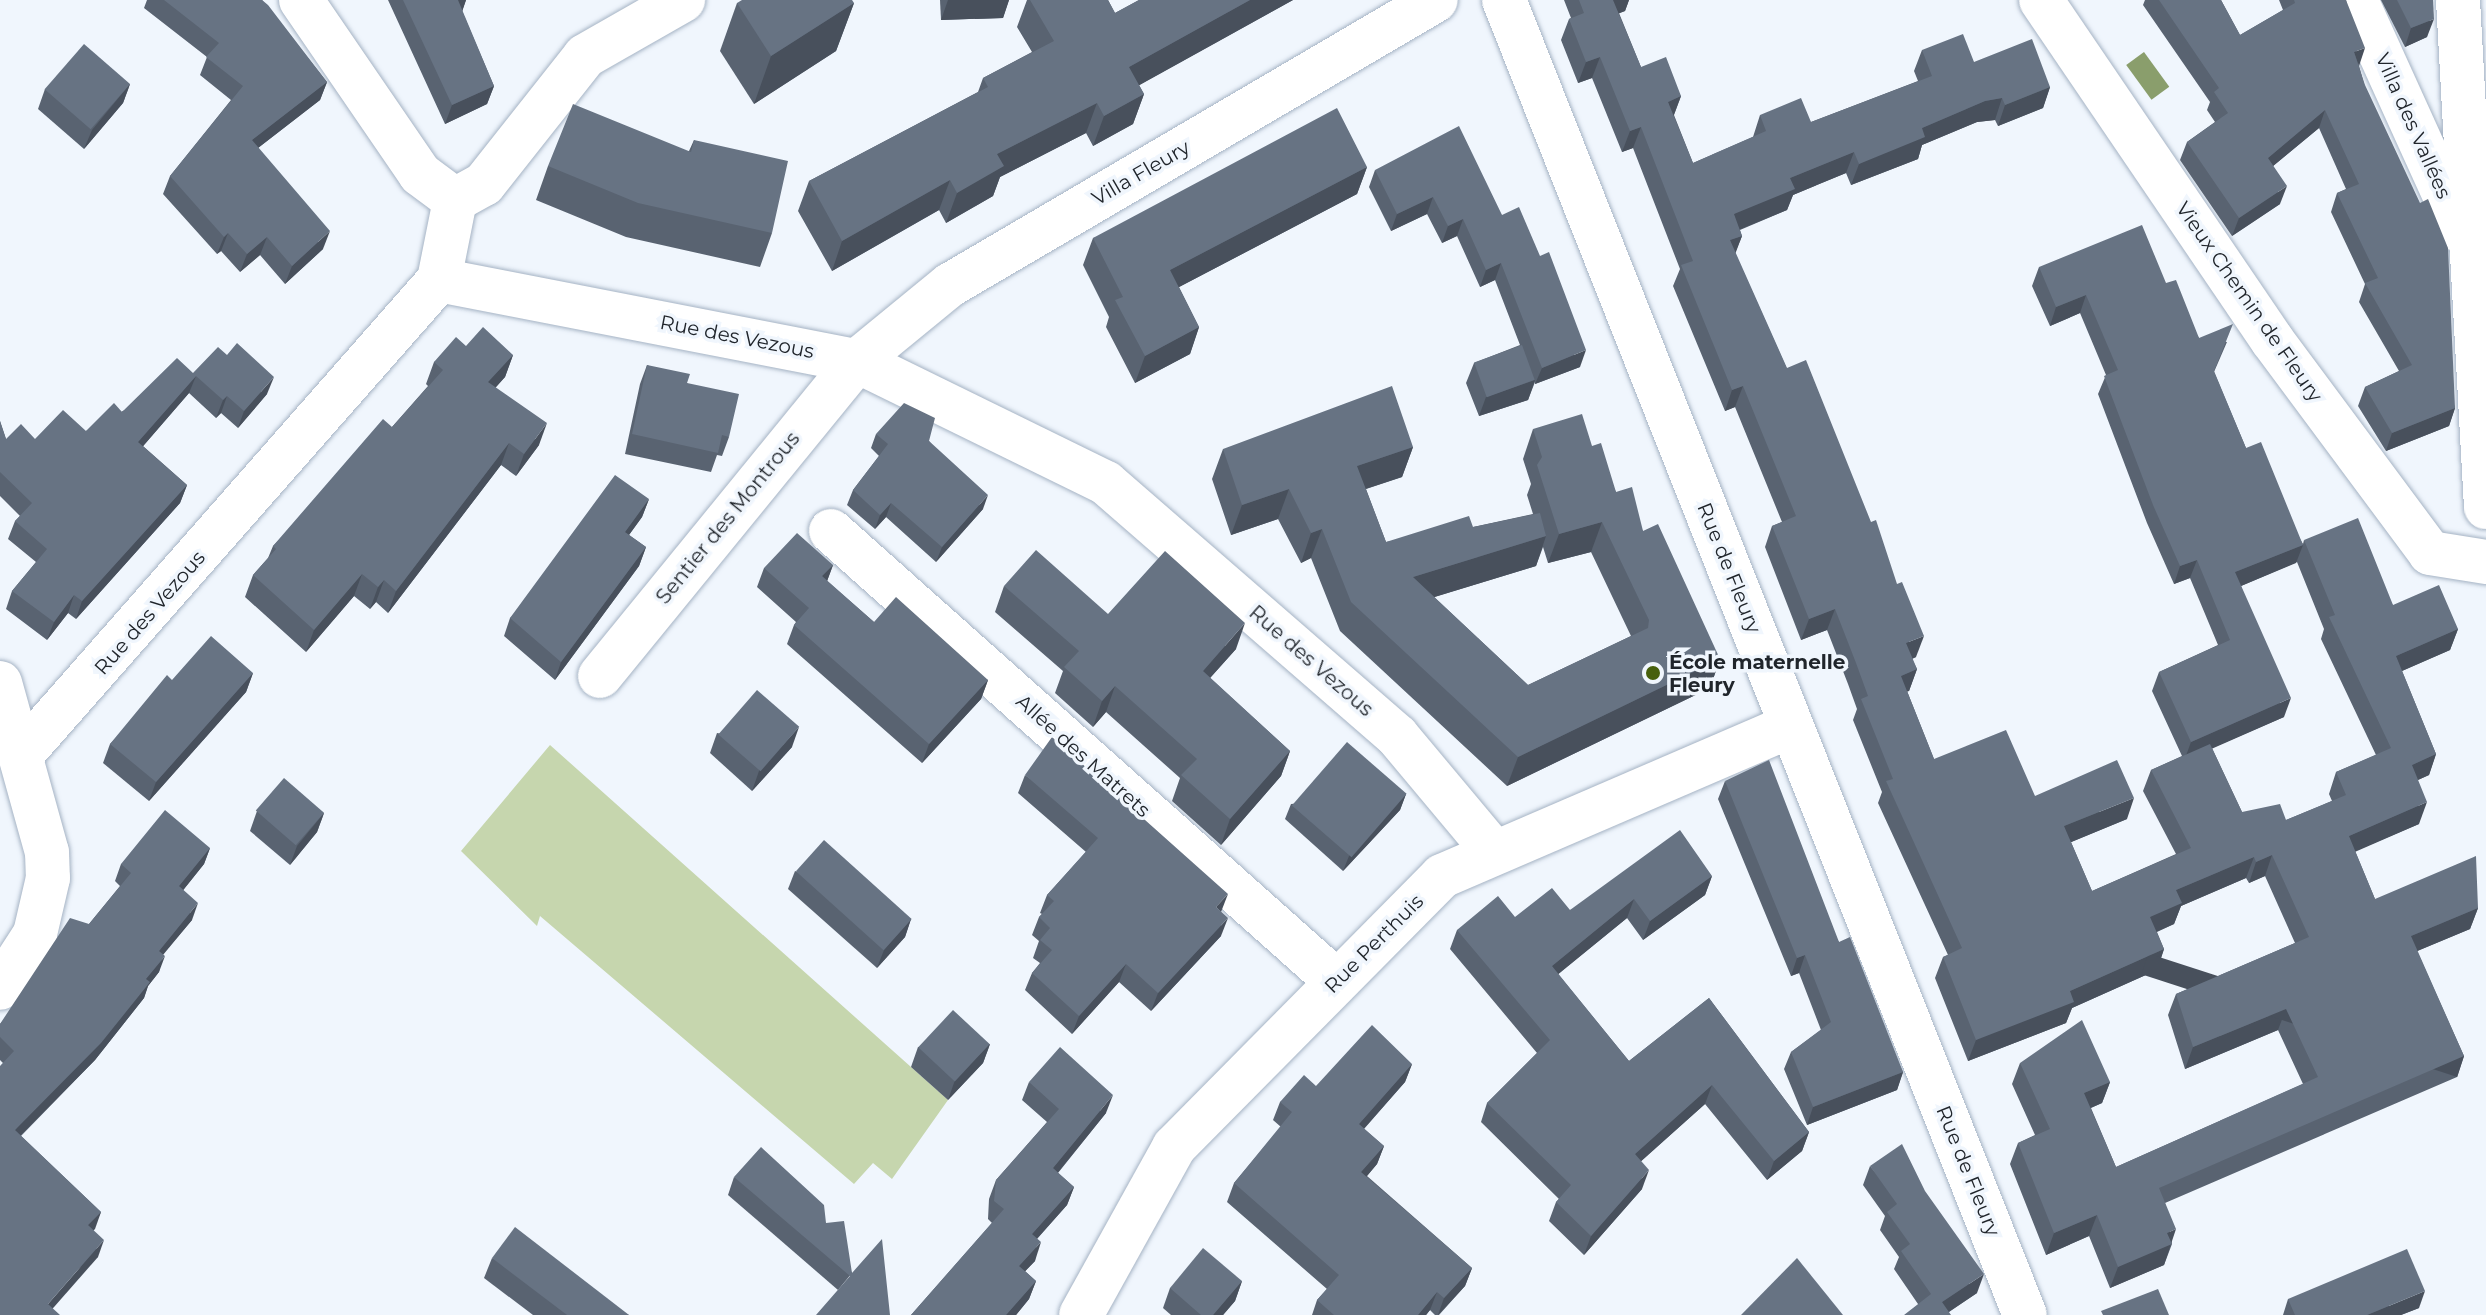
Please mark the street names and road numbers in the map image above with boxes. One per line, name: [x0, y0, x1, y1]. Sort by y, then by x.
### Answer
street label: Villa des Vallées: [2370, 50, 2456, 202]
street label: Villa Fleury: [1088, 135, 1194, 211]
street label: Vieux Chemin de Fleury: [2171, 197, 2327, 407]
street label: Rue des Vezous: [658, 310, 816, 364]
street label: Sentier des Montrous: [651, 427, 805, 609]
street label: Rue de Fleury: [1692, 499, 1766, 637]
street label: Rue des Vezous: [90, 546, 210, 680]
street label: Rue des Vezous: [1244, 601, 1378, 721]
street label: Allée des Matrets: [1011, 690, 1155, 822]
street label: Rue Perthuis: [1320, 890, 1428, 998]
street label: Rue de Fleury: [1931, 1102, 2005, 1240]

